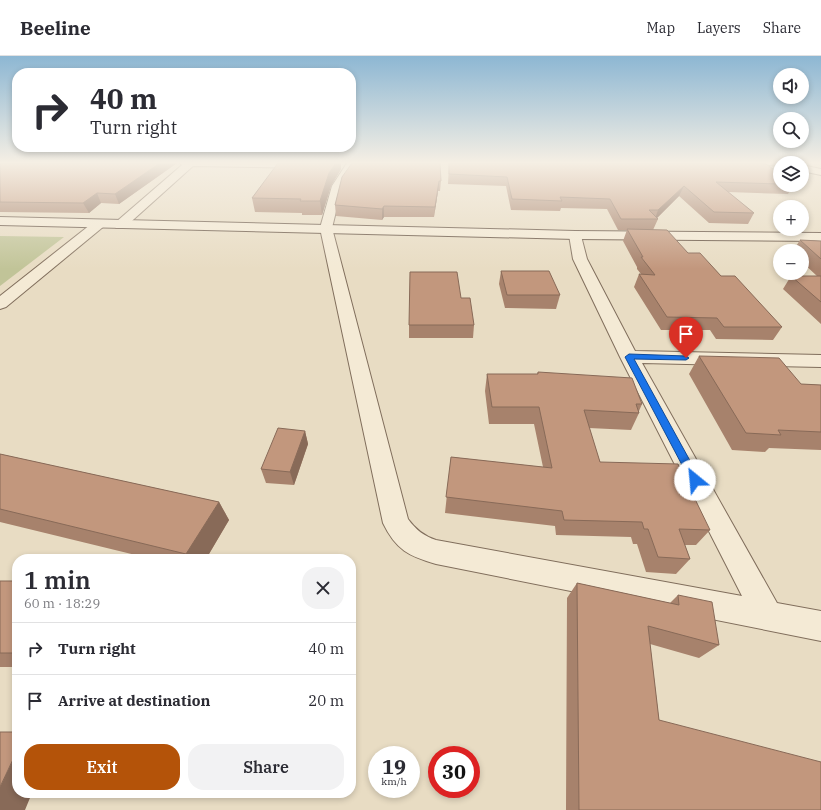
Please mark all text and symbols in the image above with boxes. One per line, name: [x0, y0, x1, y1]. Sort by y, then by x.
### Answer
text: Beeline: [20, 16, 91, 40]
text: Map: [647, 19, 675, 37]
text: Layers: [697, 19, 741, 37]
text: Share: [763, 19, 801, 37]
map controls: [773, 68, 809, 280]
button: sound: [773, 68, 809, 104]
text: 40 m: [90, 80, 157, 117]
icon: right: [24, 84, 76, 136]
button: search: [773, 112, 809, 148]
text: Turn right: [90, 116, 177, 139]
button: layers: [773, 156, 809, 192]
button: +: [773, 200, 809, 236]
button: −: [773, 244, 809, 280]
pin: [669, 317, 703, 358]
icon: arrive: [675, 323, 697, 345]
position arrow: [674, 459, 716, 501]
text: 1 min: [24, 564, 91, 596]
button: close: [302, 567, 344, 609]
text: 60 m · 18:29: [24, 595, 100, 612]
icon: right: [24, 638, 46, 660]
text: Turn right: [58, 639, 136, 658]
text: 40 m: [308, 639, 344, 658]
icon: arrive: [24, 690, 46, 712]
text: Arrive at destination: [58, 691, 210, 710]
text: 20 m: [308, 691, 344, 710]
button: Exit: [24, 744, 180, 790]
button: Share: [188, 744, 344, 790]
speed limit sign: 30: [428, 746, 480, 798]
text: 19: [382, 753, 406, 780]
text: km/h: [381, 775, 407, 788]

